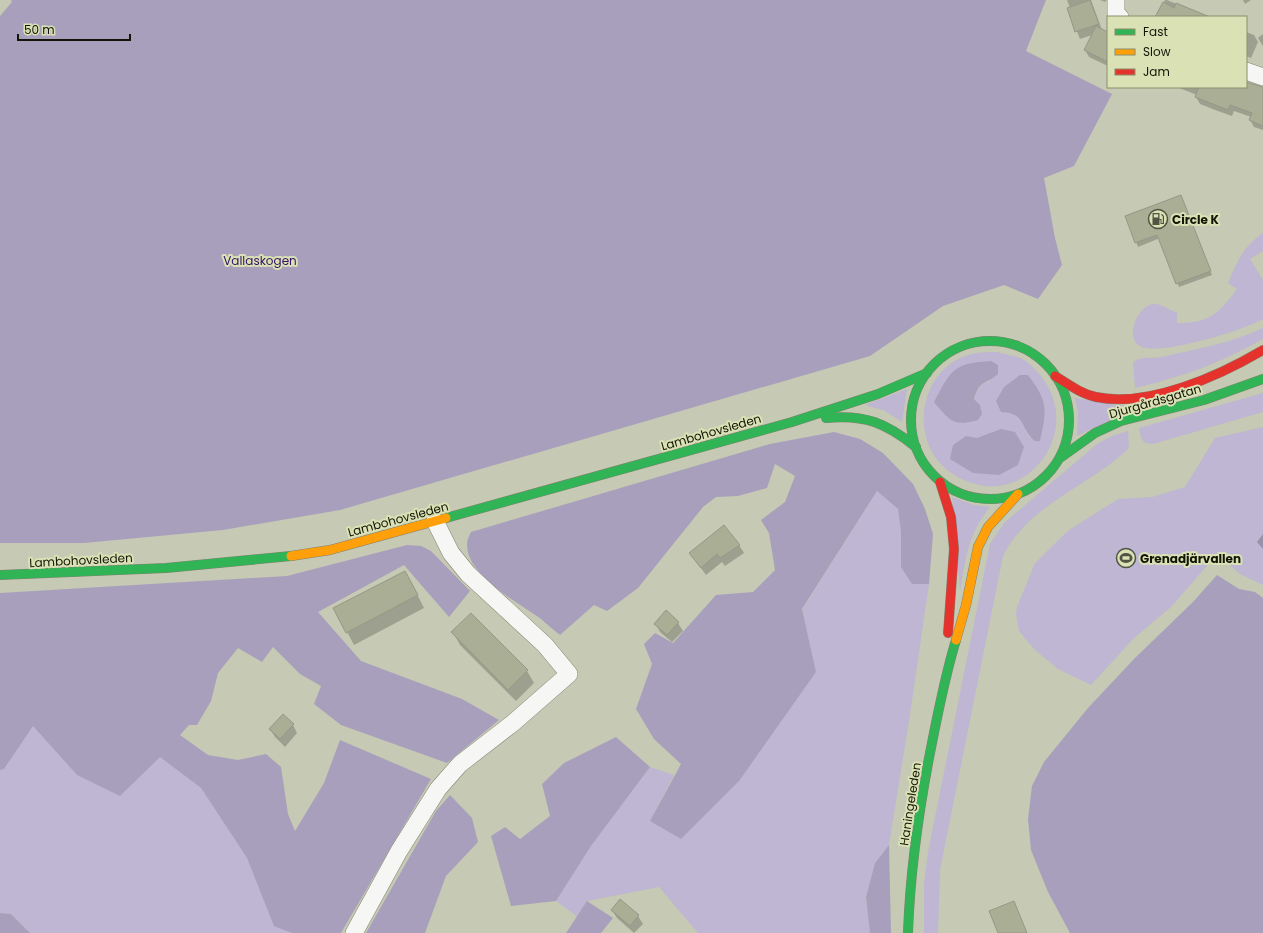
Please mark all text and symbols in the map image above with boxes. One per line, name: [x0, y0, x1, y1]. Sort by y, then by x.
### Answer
scale bar: [18, 16, 130, 42]
legend: [1107, 16, 1247, 88]
text: 50 m: [24, 21, 55, 38]
text: Fast: [1143, 23, 1168, 40]
text: Slow: [1143, 43, 1171, 60]
text: Jam: [1143, 63, 1170, 80]
fuel station icon: Circle K: [1147, 208, 1169, 230]
place label: Circle K: [1172, 211, 1220, 228]
park label: Vallaskogen: [223, 252, 297, 269]
street label: Djurgårdsgatan: [1107, 380, 1203, 422]
street label: Lambohovsleden: [659, 410, 763, 454]
street label: Lambohovsleden: [346, 497, 450, 541]
sports icon: Grenadjärvallen: [1115, 547, 1137, 569]
street label: Lambohovsleden: [29, 549, 133, 571]
place label: Grenadjärvallen: [1140, 550, 1241, 567]
street label: Haningeleden: [895, 761, 925, 847]

